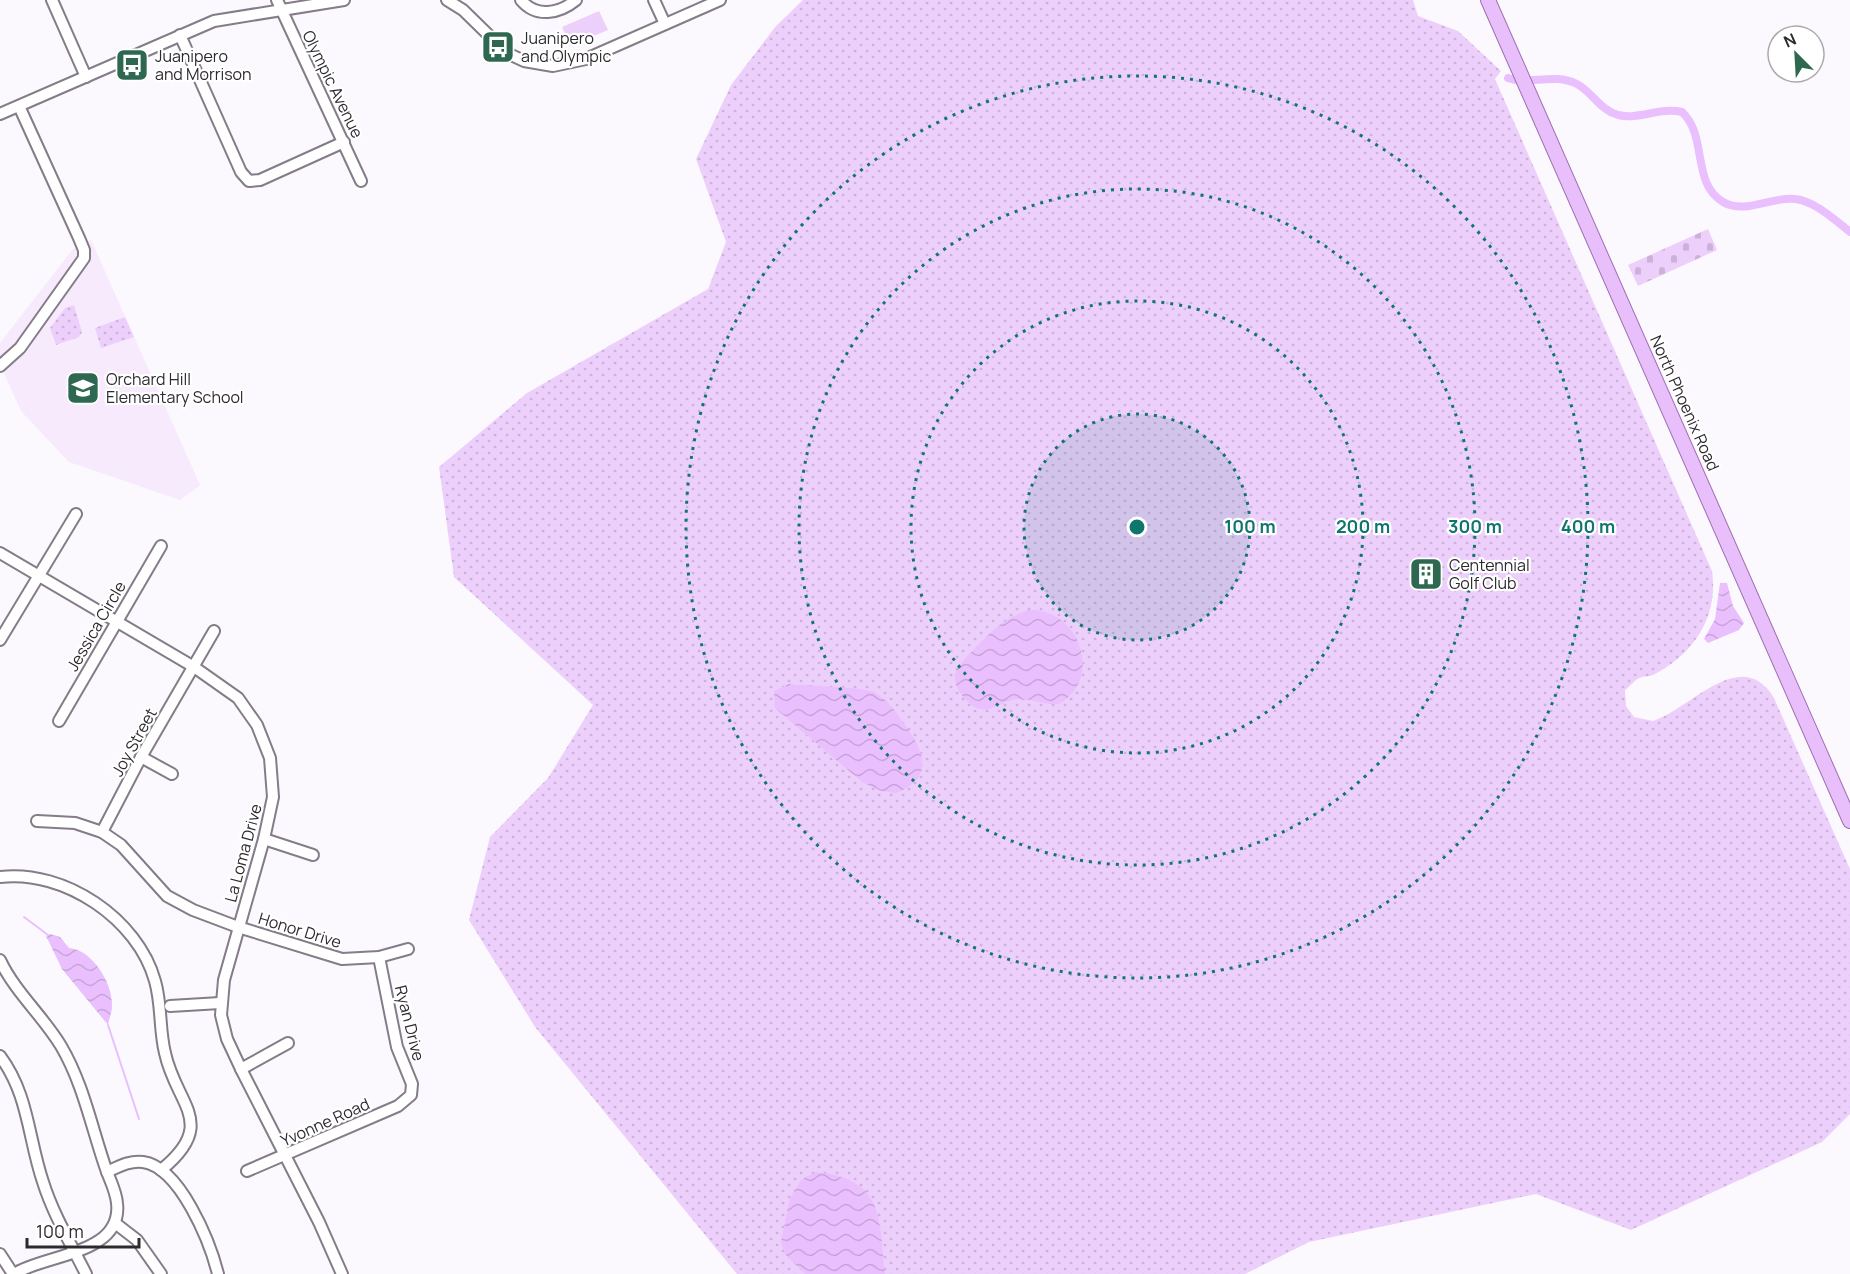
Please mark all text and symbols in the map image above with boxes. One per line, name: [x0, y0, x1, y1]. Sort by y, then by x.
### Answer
north arrow: [1766, 24, 1826, 84]
street label: Olympic Avenue: [297, 26, 369, 142]
place label: Juanipero and Olympic: [521, 27, 612, 67]
text: N: [1780, 28, 1800, 53]
bus stop icon: Juanipero and Olympic: [480, 29, 516, 65]
place label: Juanipero and Morrison: [155, 45, 252, 85]
bus stop icon: Juanipero and Morrison: [114, 47, 150, 83]
street label: North Phoenix Road: [1645, 332, 1725, 474]
place label: Orchard Hill Elementary School: [106, 368, 244, 408]
school or university icon: Orchard Hill Elementary School: [65, 370, 101, 406]
text: 100 m: [1224, 514, 1276, 538]
text: 200 m: [1336, 514, 1390, 538]
text: 300 m: [1448, 514, 1502, 538]
text: 400 m: [1561, 514, 1615, 538]
centre of rings: [1127, 517, 1147, 537]
place label: Centennial Golf Club: [1449, 554, 1530, 594]
building icon: Centennial Golf Club: [1408, 556, 1444, 592]
street label: Jessica Circle: [61, 577, 131, 675]
street label: Joy Street: [106, 704, 162, 780]
street label: La Loma Drive: [219, 801, 267, 905]
street label: Honor Drive: [256, 907, 344, 953]
street label: Ryan Drive: [390, 983, 430, 1063]
street label: Yvonne Road: [277, 1093, 373, 1151]
scale bar: [27, 1211, 140, 1249]
text: 100 m: [36, 1219, 84, 1243]

